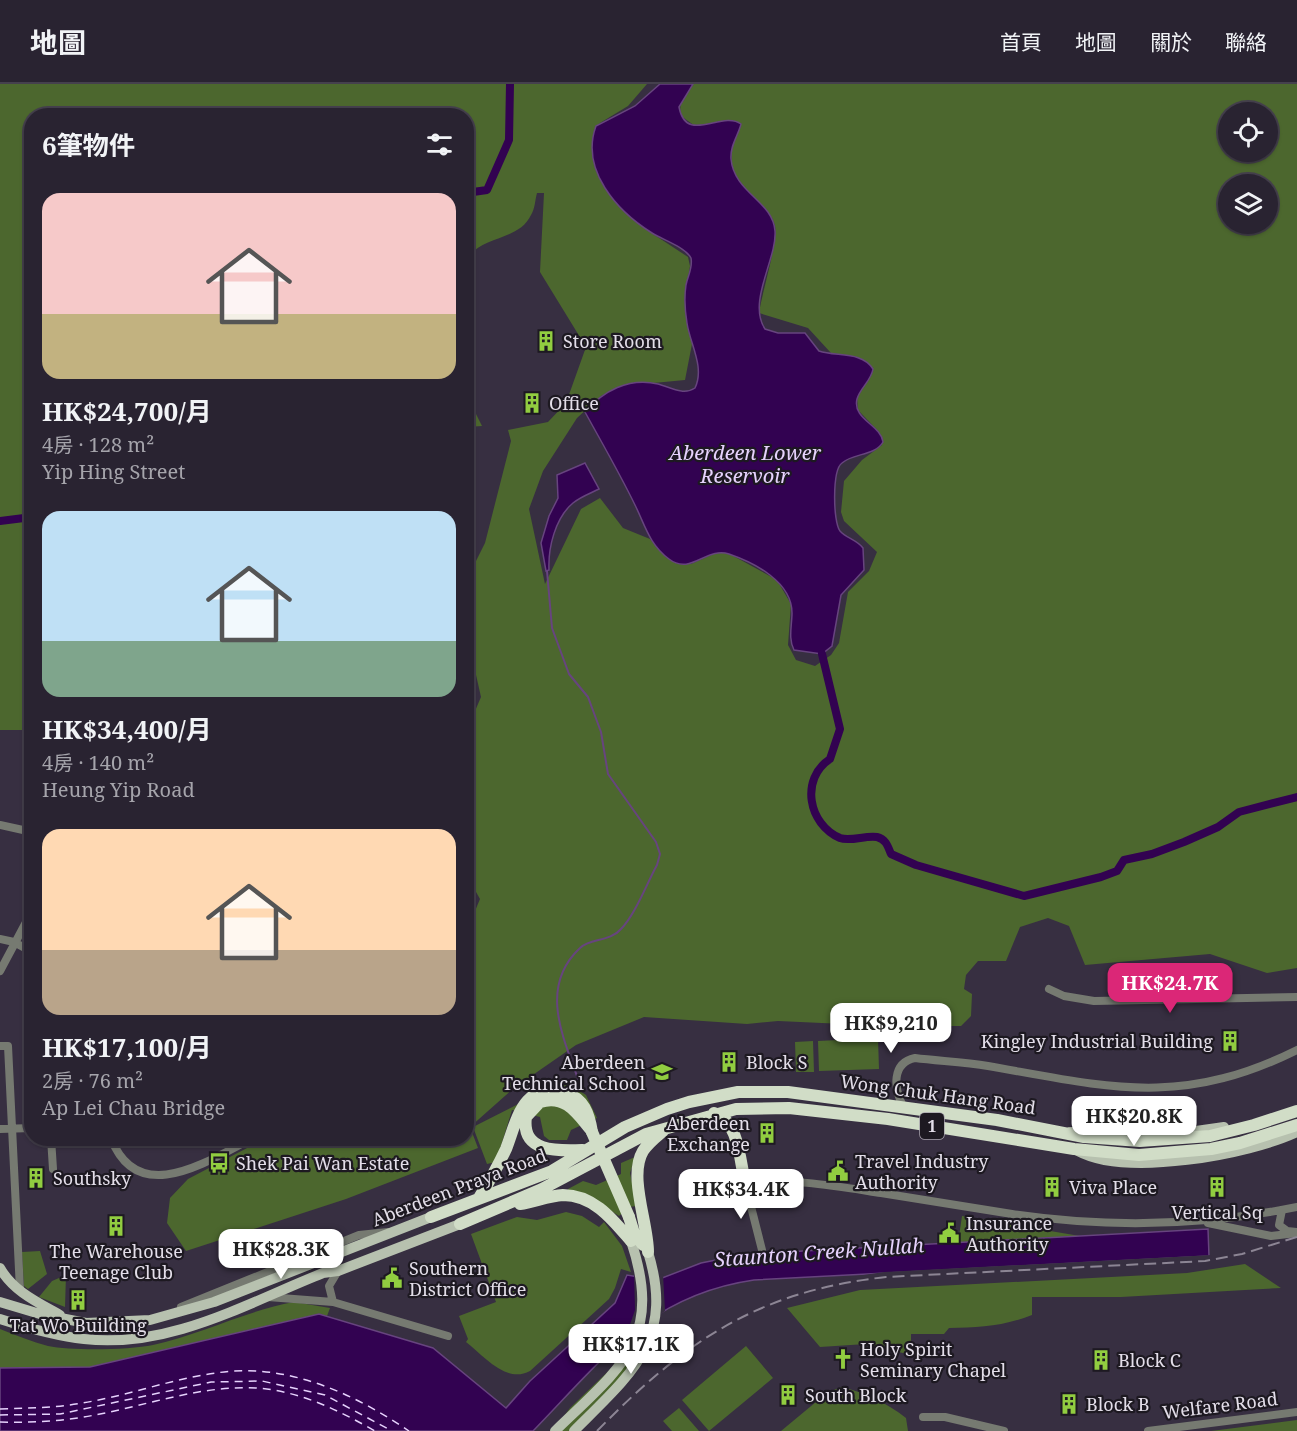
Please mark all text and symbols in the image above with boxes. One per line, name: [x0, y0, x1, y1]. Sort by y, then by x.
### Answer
text: 地圖: [30, 23, 86, 61]
text: 首頁: [1000, 28, 1042, 56]
text: 地圖: [1075, 28, 1117, 56]
text: 關於: [1150, 28, 1192, 56]
text: 聯絡: [1225, 28, 1267, 56]
map controls: [1218, 102, 1278, 234]
button: locate: [1218, 102, 1278, 162]
text: 6筆物件: [42, 127, 135, 163]
icon: filters: [423, 128, 456, 161]
button: layers: [1218, 174, 1278, 234]
icon: home: [195, 232, 303, 340]
building icon: Store Room: [534, 329, 558, 353]
place label: Store Room: [563, 329, 662, 353]
building icon: Office: [520, 391, 544, 415]
place label: Office: [549, 391, 599, 415]
text: HK$24,700/月: [42, 393, 212, 429]
text: 4房 · 128 m²: [42, 431, 154, 458]
water label: Aberdeen Lower Reservoir: [667, 439, 822, 489]
text: Yip Hing Street: [42, 458, 185, 485]
icon: home: [195, 550, 303, 658]
text: HK$34,400/月: [42, 711, 212, 747]
text: 4房 · 140 m²: [42, 749, 154, 776]
text: Heung Yip Road: [42, 776, 195, 803]
icon: home: [195, 868, 303, 976]
pin: HK$24.7K: [1108, 963, 1232, 1014]
text: HK$24.7K: [1122, 969, 1218, 996]
pin: HK$9,210: [829, 1003, 953, 1054]
text: HK$9,210: [844, 1009, 938, 1036]
text: HK$17,100/月: [42, 1029, 212, 1065]
place label: Kingley Industrial Building: [981, 1029, 1213, 1053]
building icon: Kingley Industrial Building: [1218, 1029, 1242, 1053]
place label: Aberdeen Technical School: [502, 1050, 645, 1095]
building icon: Block S: [717, 1050, 741, 1074]
place label: Block S: [746, 1050, 808, 1074]
school or university icon: Aberdeen Technical School: [650, 1060, 674, 1084]
text: 2房 · 76 m²: [42, 1067, 143, 1094]
street label: Wong Chuk Hang Road: [839, 1068, 1037, 1120]
text: Ap Lei Chau Bridge: [42, 1094, 225, 1121]
pin: HK$20.8K: [1072, 1096, 1196, 1147]
text: HK$20.8K: [1086, 1102, 1182, 1129]
place label: Aberdeen Exchange: [666, 1111, 750, 1156]
road number: 1: [920, 1113, 944, 1139]
building icon: Aberdeen Exchange: [755, 1121, 779, 1145]
street label: Aberdeen Praya Road: [368, 1143, 550, 1231]
place label: Travel Industry Authority: [855, 1149, 989, 1194]
bus stop icon: Shek Pai Wan Estate: [207, 1151, 231, 1175]
place label: Shek Pai Wan Estate: [236, 1151, 409, 1175]
public building icon: Travel Industry Authority: [826, 1159, 850, 1183]
building icon: Southsky: [24, 1166, 48, 1190]
place label: Southsky: [53, 1166, 132, 1190]
pin: HK$34.4K: [679, 1169, 803, 1220]
text: HK$34.4K: [693, 1175, 789, 1202]
building icon: Viva Place: [1040, 1175, 1064, 1199]
place label: Viva Place: [1069, 1175, 1157, 1199]
building icon: Vertical Sq: [1205, 1175, 1229, 1199]
place label: Vertical Sq: [1171, 1200, 1263, 1224]
place label: Insurance Authority: [966, 1211, 1052, 1256]
building icon: The Warehouse Teenage Club: [104, 1214, 128, 1238]
public building icon: Insurance Authority: [937, 1221, 961, 1245]
pin: HK$28.3K: [219, 1229, 343, 1280]
water label: Staunton Creek Nullah: [713, 1231, 925, 1273]
text: HK$28.3K: [233, 1235, 329, 1262]
place label: The Warehouse Teenage Club: [49, 1239, 183, 1284]
place label: Southern District Office: [409, 1256, 526, 1301]
public building icon: Southern District Office: [380, 1266, 404, 1290]
building icon: Tat Wo Building: [66, 1288, 90, 1312]
place label: Tat Wo Building: [9, 1313, 147, 1337]
pin: HK$17.1K: [569, 1324, 693, 1375]
text: HK$17.1K: [583, 1330, 679, 1357]
place label: Holy Spirit Seminary Chapel: [860, 1337, 1007, 1382]
church icon: Holy Spirit Seminary Chapel: [831, 1347, 855, 1371]
building icon: Block C: [1089, 1348, 1113, 1372]
place label: Block C: [1118, 1348, 1181, 1372]
building icon: South Block: [776, 1383, 800, 1407]
place label: South Block: [805, 1383, 907, 1407]
street label: Welfare Road: [1161, 1386, 1279, 1424]
building icon: Block B: [1057, 1392, 1081, 1416]
place label: Block B: [1086, 1392, 1150, 1416]

